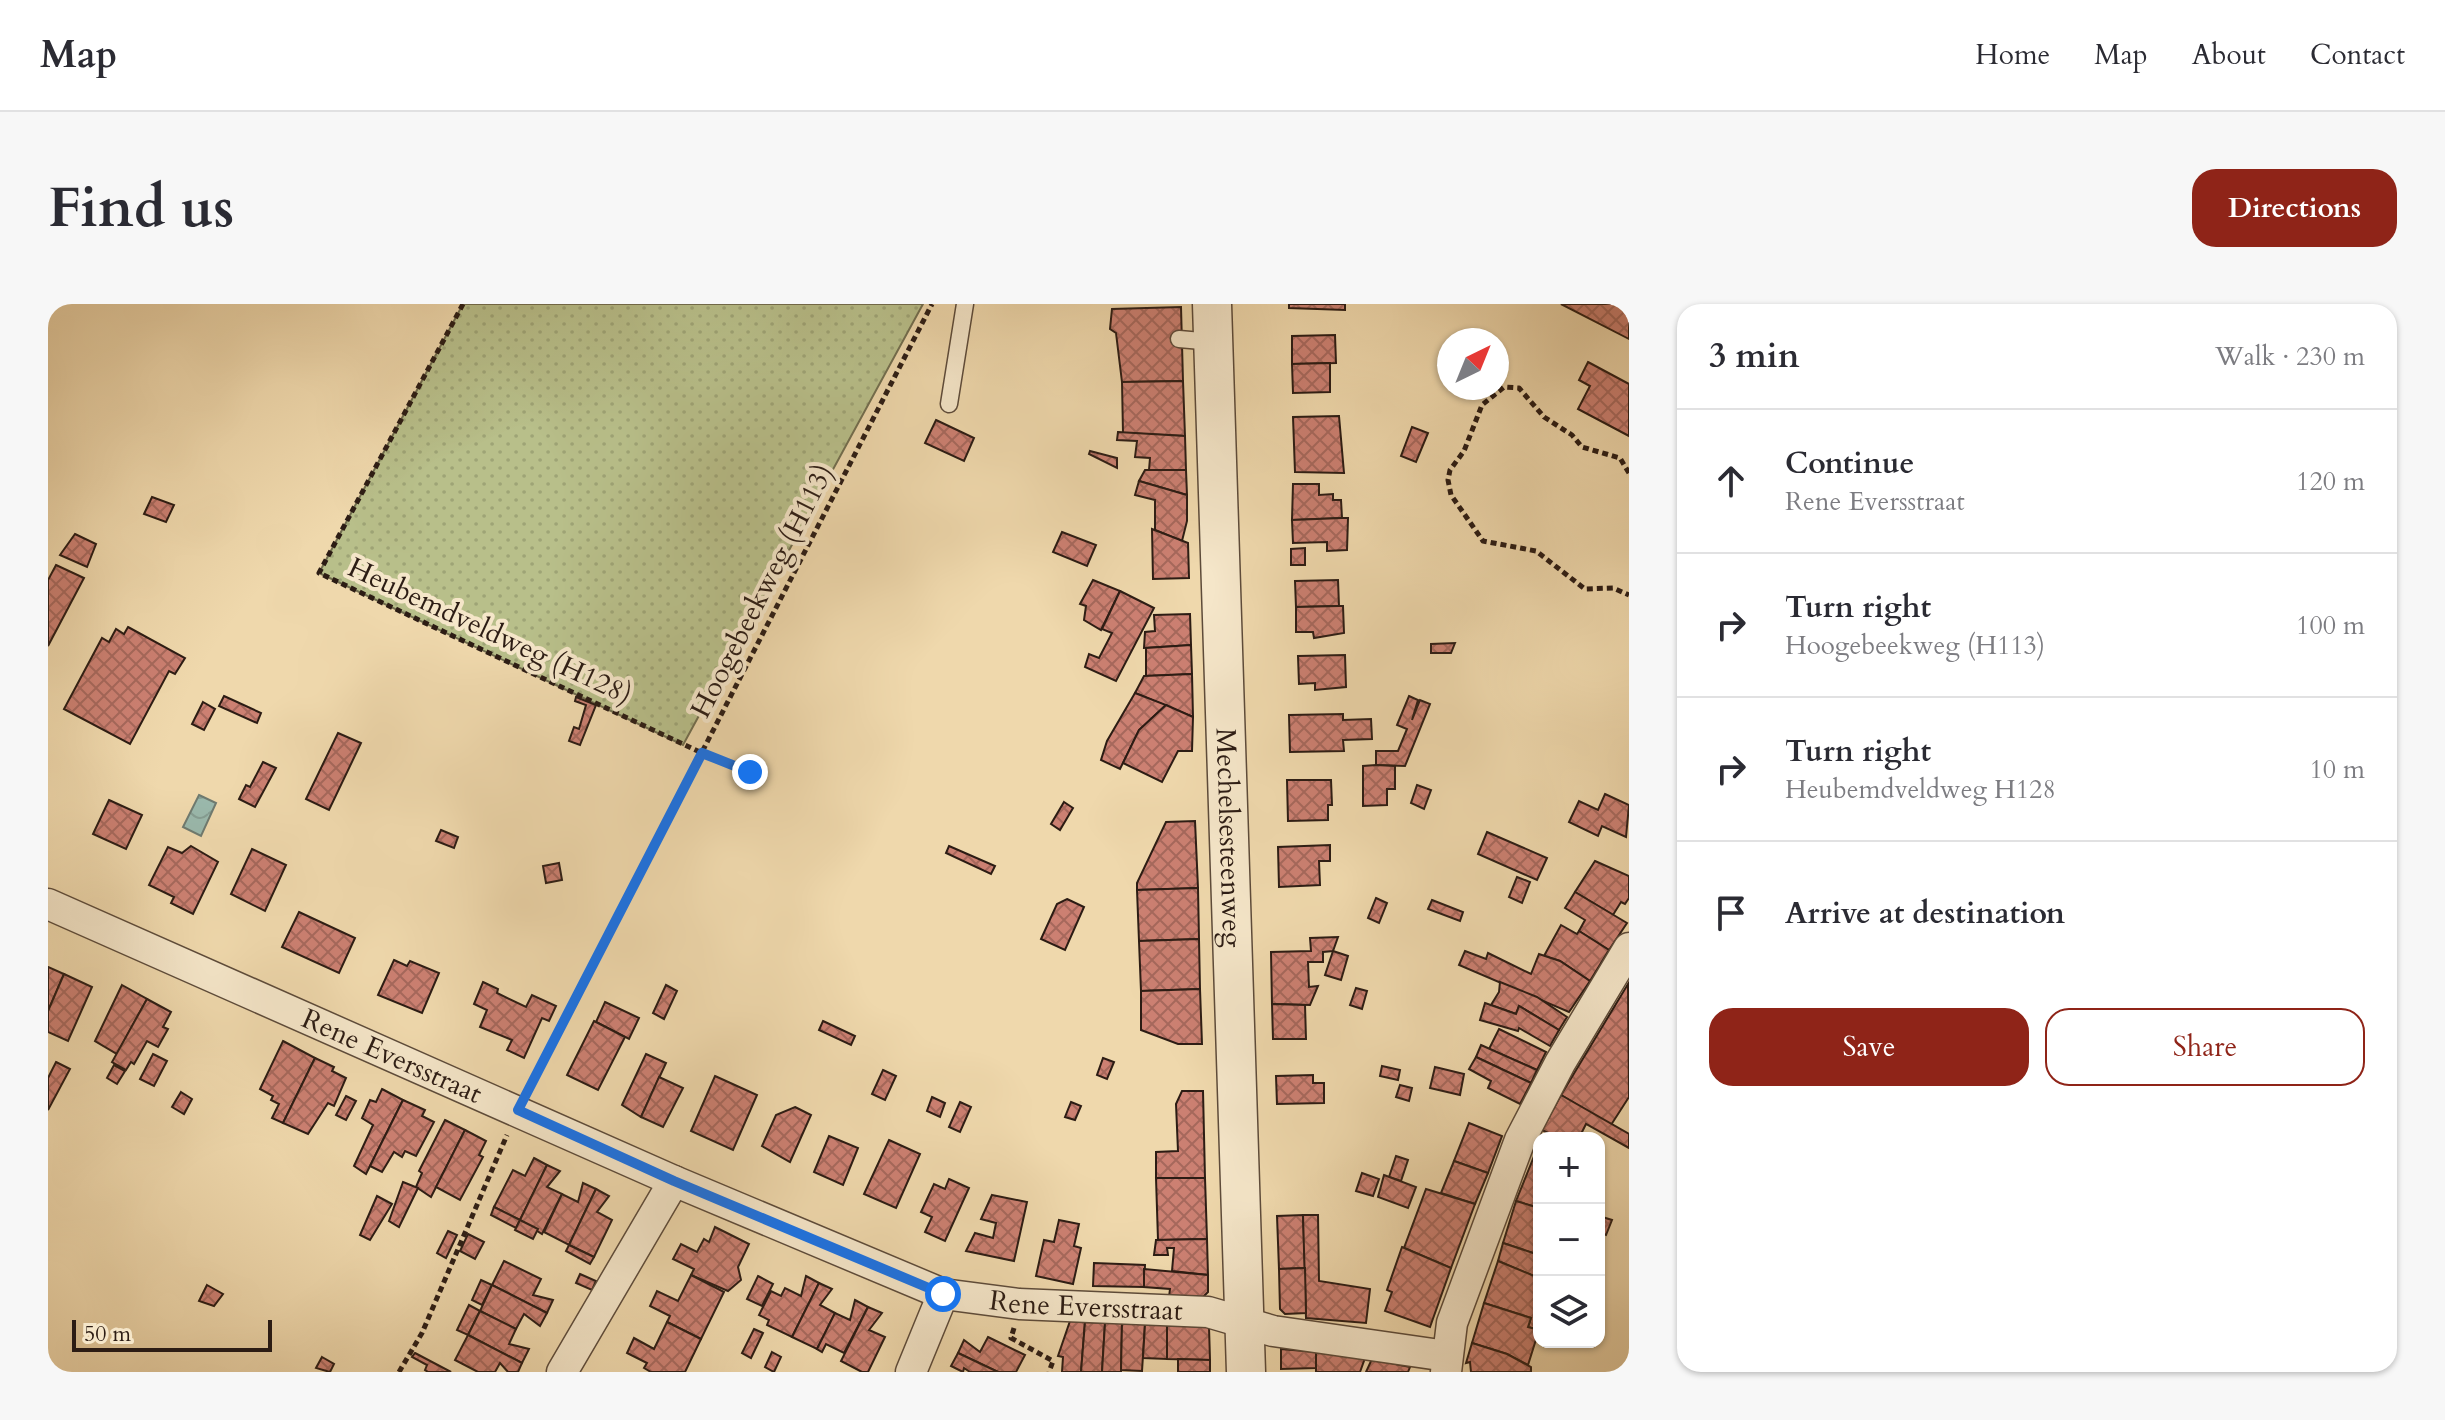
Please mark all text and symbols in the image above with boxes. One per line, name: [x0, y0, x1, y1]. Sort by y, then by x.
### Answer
text: Map: [40, 29, 117, 81]
text: Home: [1975, 36, 2050, 74]
text: Map: [2094, 36, 2148, 74]
text: About: [2192, 36, 2266, 74]
text: Contact: [2310, 36, 2405, 74]
button: Directions: [2192, 169, 2397, 247]
text: Find us: [48, 171, 234, 246]
north arrow: [1437, 328, 1509, 400]
text: 3 min: [1709, 333, 1800, 379]
text: Walk · 230 m: [2215, 339, 2365, 374]
text: Continue: [1785, 443, 1914, 484]
street label: Hoogebeekweg (H113): [681, 458, 843, 724]
icon: ahead: [1709, 459, 1753, 503]
text: 120 m: [2296, 464, 2365, 499]
text: Rene Eversstraat: [1785, 484, 1965, 519]
street label: Heubemdveldweg (H128): [342, 548, 638, 714]
text: Turn right: [1785, 587, 1931, 628]
icon: right: [1709, 603, 1753, 647]
text: 100 m: [2296, 608, 2365, 643]
text: Hoogebeekweg (H113): [1785, 628, 2045, 663]
street label: Mechelsesteenweg: [1207, 727, 1251, 948]
text: Turn right: [1785, 731, 1931, 772]
icon: right: [1709, 747, 1753, 791]
text: 10 m: [2309, 752, 2365, 787]
route end: [732, 754, 768, 790]
text: Heubemdveldweg H128: [1785, 772, 2056, 807]
icon: arrive: [1709, 891, 1753, 935]
text: Arrive at destination: [1785, 893, 2065, 934]
street label: Rene Eversstraat: [296, 1000, 488, 1113]
button: Save: [1709, 1008, 2029, 1086]
button: Share: [2045, 1008, 2365, 1086]
map controls: [1533, 1132, 1605, 1348]
button: +: [1533, 1132, 1605, 1204]
button: −: [1533, 1204, 1605, 1276]
route start: [925, 1276, 961, 1312]
button: layers: [1533, 1276, 1605, 1348]
street label: Rene Eversstraat: [987, 1281, 1184, 1330]
scale bar: [72, 1316, 272, 1352]
text: 50 m: [84, 1319, 131, 1349]

